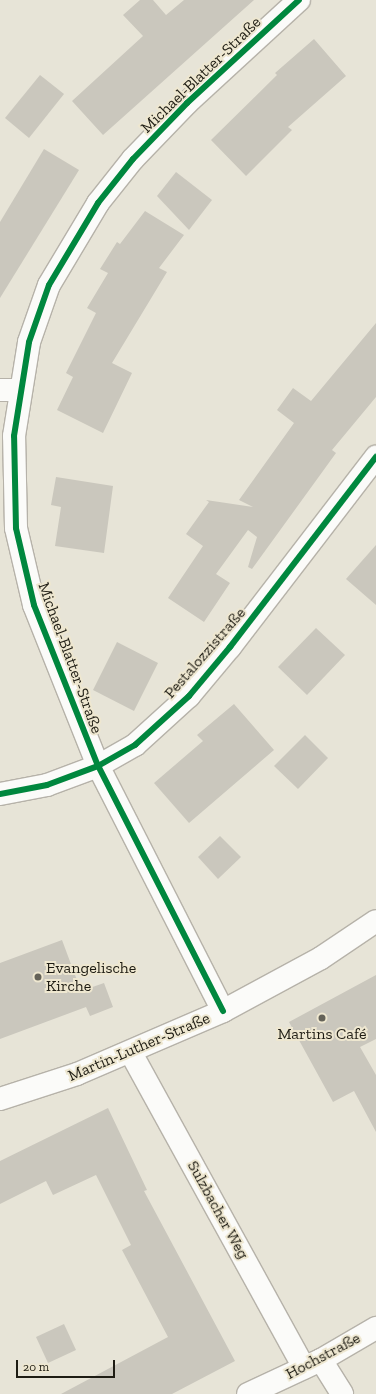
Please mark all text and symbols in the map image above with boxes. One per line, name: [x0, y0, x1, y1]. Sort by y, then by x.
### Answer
street label: Michael-Blatter-Straße: [137, 13, 265, 137]
street label: Michael-Blatter-Straße: [34, 580, 106, 736]
street label: Pestalozzistraße: [160, 604, 250, 702]
place label: Evangelische Kirche: [46, 958, 136, 996]
marker: Evangelische Kirche: [33, 972, 43, 982]
street label: Martin-Luther-Straße: [65, 1008, 213, 1086]
marker: Martins Café: [317, 1013, 327, 1023]
place label: Martins Café: [277, 1024, 367, 1044]
street label: Sulzbacher Weg: [183, 1157, 253, 1263]
street label: Hochstraße: [282, 1328, 364, 1384]
scale bar: [18, 1352, 117, 1378]
text: 20 m: [23, 1360, 49, 1374]

